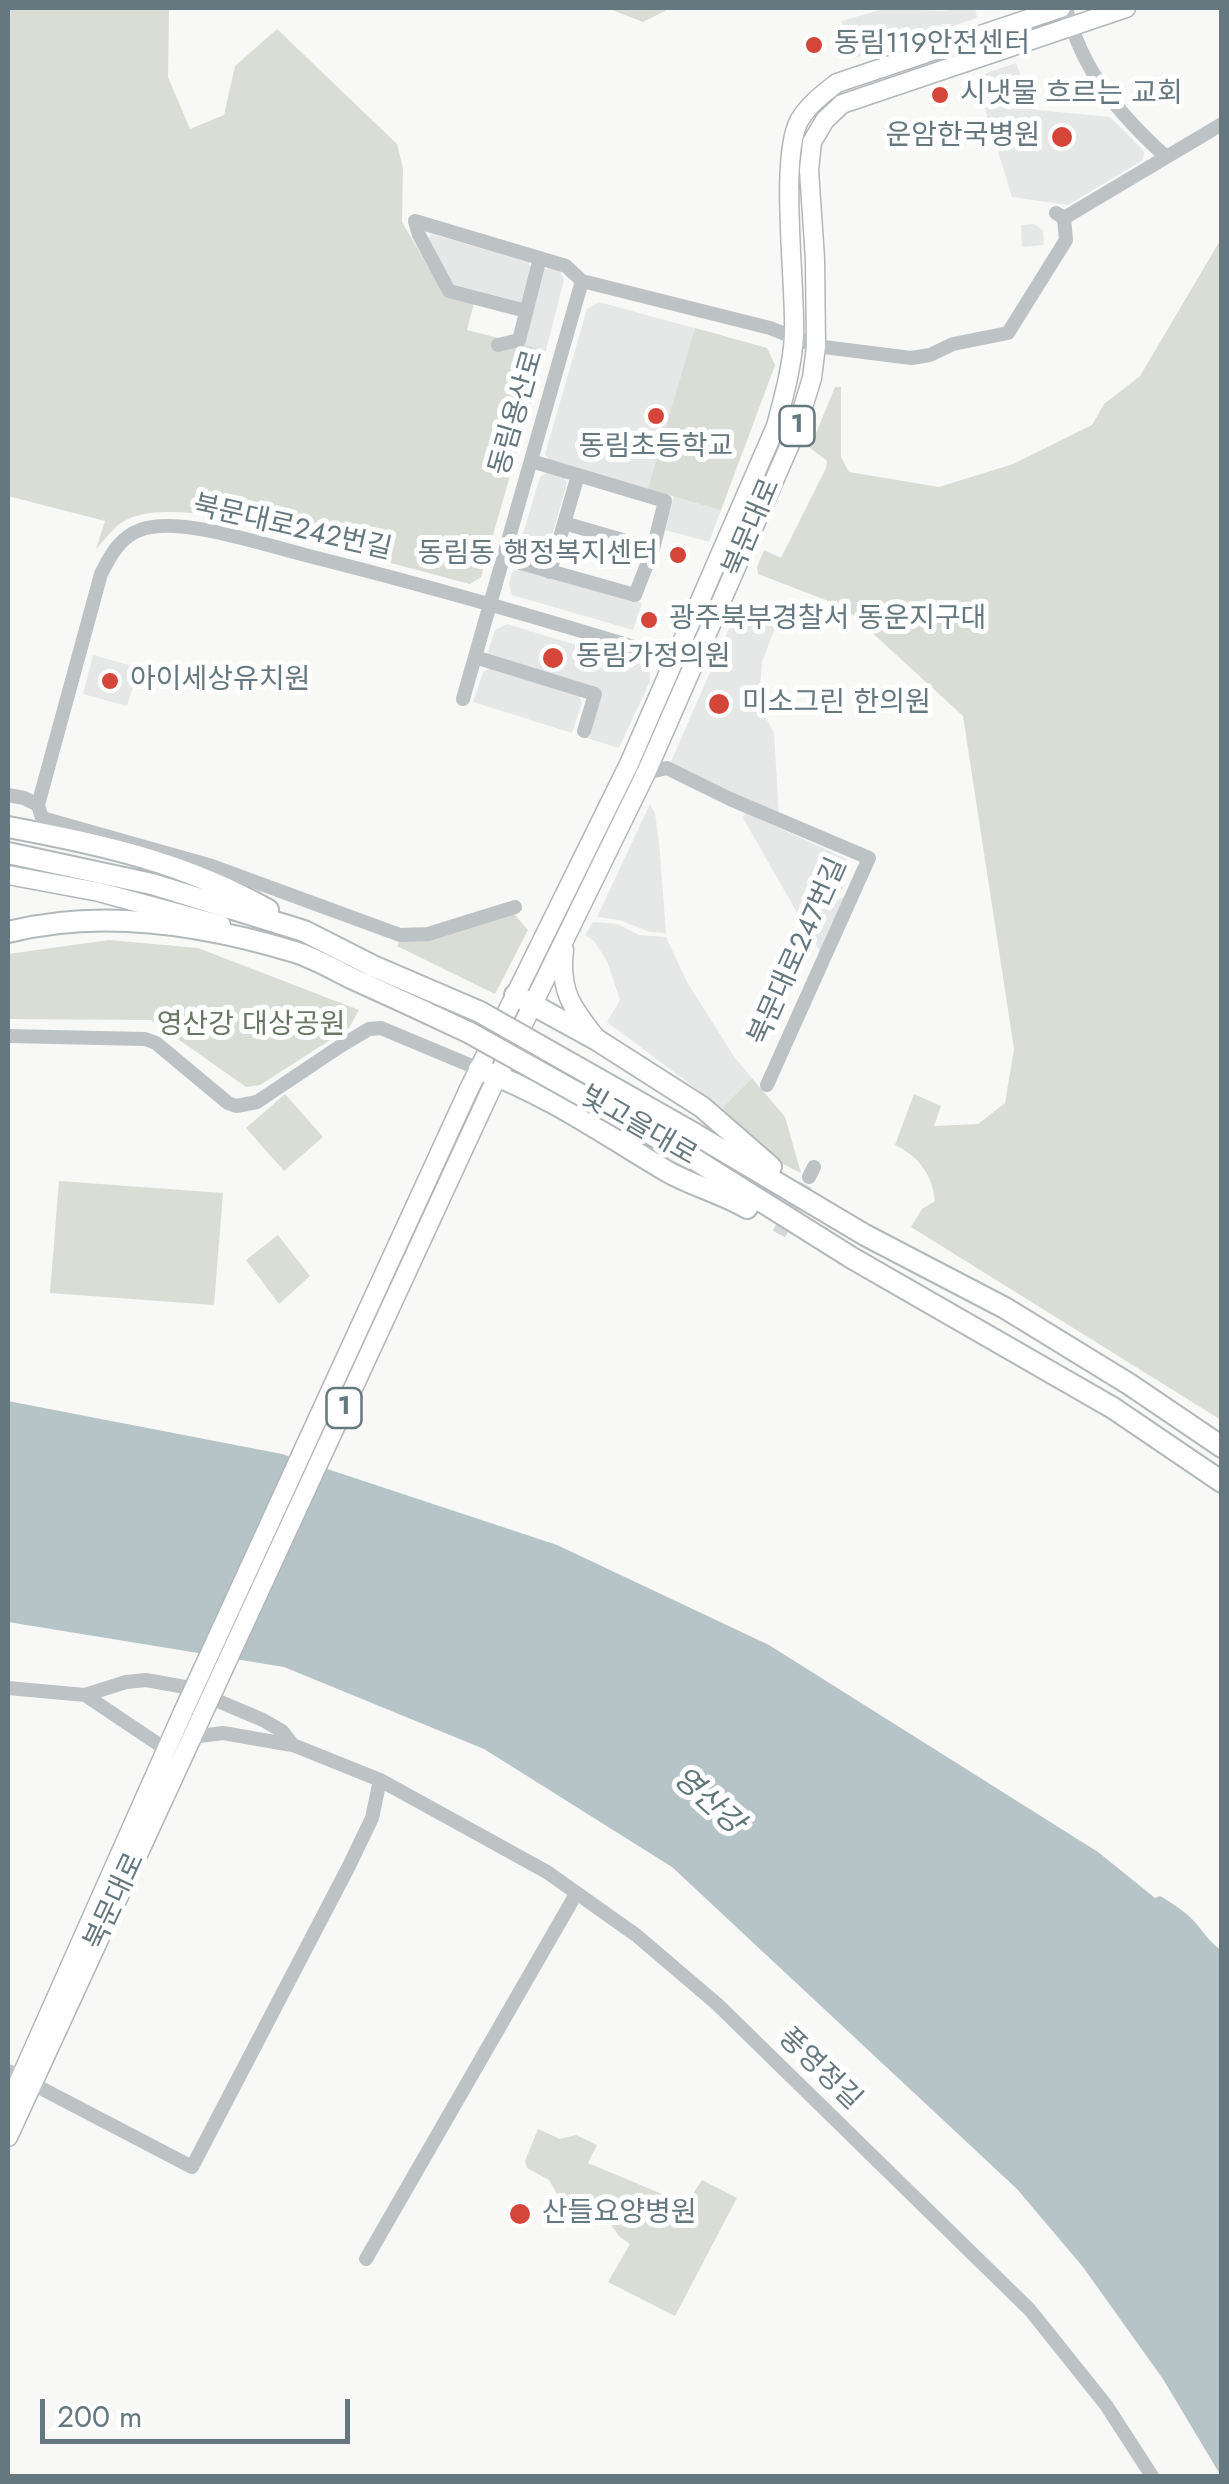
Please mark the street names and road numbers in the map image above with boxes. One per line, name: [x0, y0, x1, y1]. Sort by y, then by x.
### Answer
street label: 동림용산로: [484, 346, 552, 480]
road number: 1: [780, 406, 814, 446]
street label: 북문대로: [717, 474, 789, 582]
street label: 북문대로242번길: [189, 490, 395, 568]
street label: 북문대로247번길: [743, 853, 855, 1051]
street label: 빛고을대로: [574, 1080, 702, 1174]
road number: 1: [326, 1388, 362, 1428]
street label: 북문대로: [79, 1848, 153, 1956]
street label: 풍영정길: [770, 2022, 868, 2118]

